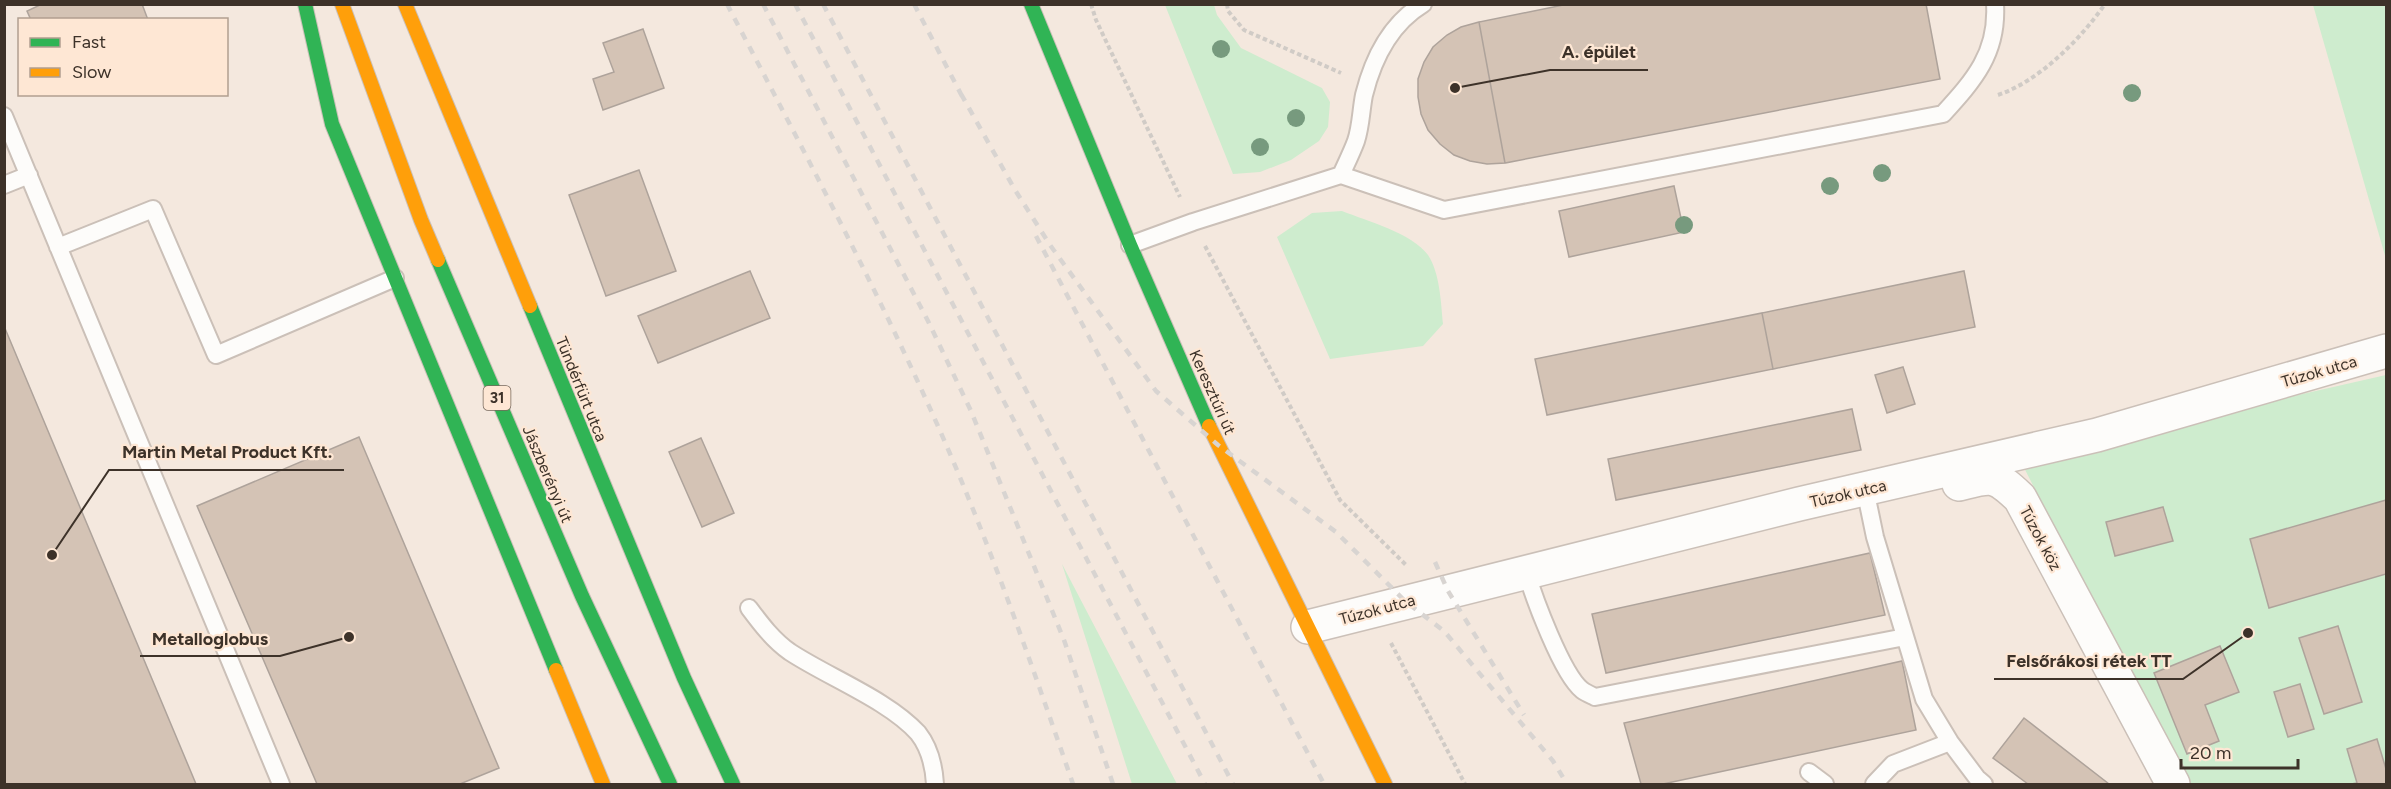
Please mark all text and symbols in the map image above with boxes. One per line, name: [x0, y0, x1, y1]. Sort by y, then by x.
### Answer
legend: [18, 18, 228, 96]
text: Fast: [72, 31, 106, 53]
callout: A. épület: [1550, 34, 1648, 70]
text: A. épület: [1562, 41, 1636, 63]
text: Slow: [72, 61, 111, 83]
street label: Tündérfürt utca: [552, 334, 611, 444]
street label: Keresztúri út: [1185, 347, 1240, 438]
street label: Túzok utca: [2279, 352, 2359, 391]
road number: 31: [484, 386, 510, 410]
street label: Jászberényi út: [519, 423, 577, 526]
callout: Martin Metal Product Kft.: [109, 434, 344, 470]
text: Martin Metal Product Kft.: [122, 441, 332, 463]
street label: Túzok utca: [1808, 475, 1888, 511]
street label: Túzok köz: [2016, 503, 2066, 574]
street label: Túzok utca: [1337, 590, 1417, 629]
callout: Metalloglobus: [140, 620, 280, 656]
text: Metalloglobus: [152, 628, 269, 650]
callout: Felsőrákosi rétek TT: [1994, 643, 2183, 679]
text: Felsőrákosi rétek TT: [2006, 650, 2172, 672]
scale bar: [2181, 732, 2298, 770]
text: 20 m: [2190, 742, 2231, 764]

